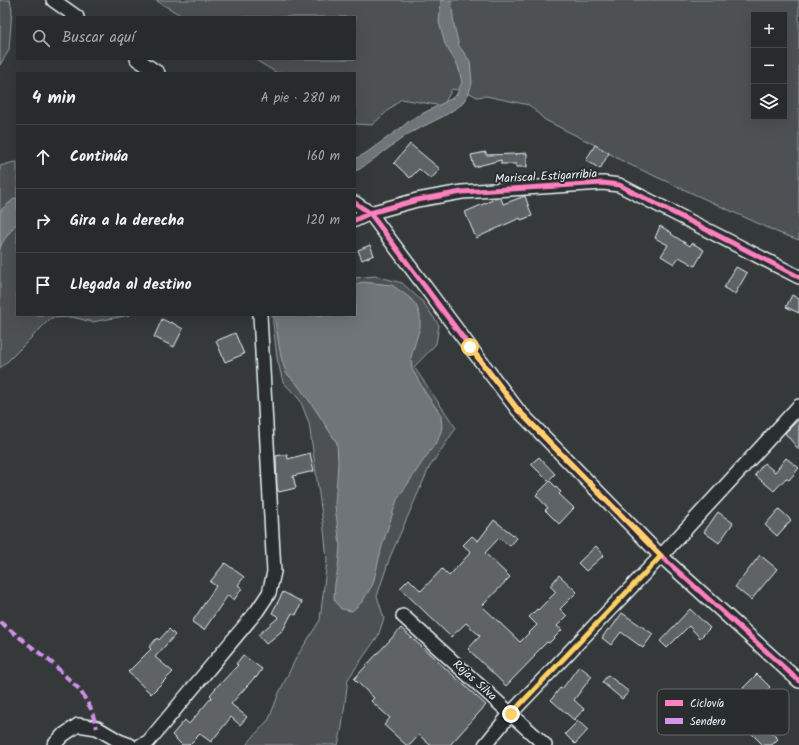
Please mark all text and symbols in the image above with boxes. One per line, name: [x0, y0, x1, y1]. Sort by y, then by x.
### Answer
map controls: [751, 12, 787, 120]
button: +: [751, 12, 787, 48]
search box: [16, 16, 356, 60]
text: Buscar aquí: [62, 26, 135, 50]
icon: search: [30, 27, 52, 49]
button: −: [751, 48, 787, 84]
button: layers: [751, 84, 787, 120]
text: 4 min: [32, 85, 76, 112]
text: A pie · 280 m: [261, 88, 340, 109]
text: Continúa: [70, 145, 128, 169]
icon: ahead: [32, 146, 54, 168]
text: 160 m: [307, 146, 340, 167]
street label: Mariscal Estigarribia: [494, 164, 598, 189]
text: Gira a la derecha: [70, 209, 184, 233]
icon: right: [32, 210, 54, 232]
text: 120 m: [306, 210, 340, 231]
text: Llegada al destino: [70, 273, 192, 297]
icon: arrive: [32, 274, 54, 296]
route start: [461, 338, 479, 356]
street label: Rojas Silva: [448, 655, 501, 706]
legend: [657, 689, 789, 735]
text: Ciclovía: [690, 695, 724, 713]
route end: [502, 705, 520, 723]
text: Sendero: [690, 713, 726, 731]

